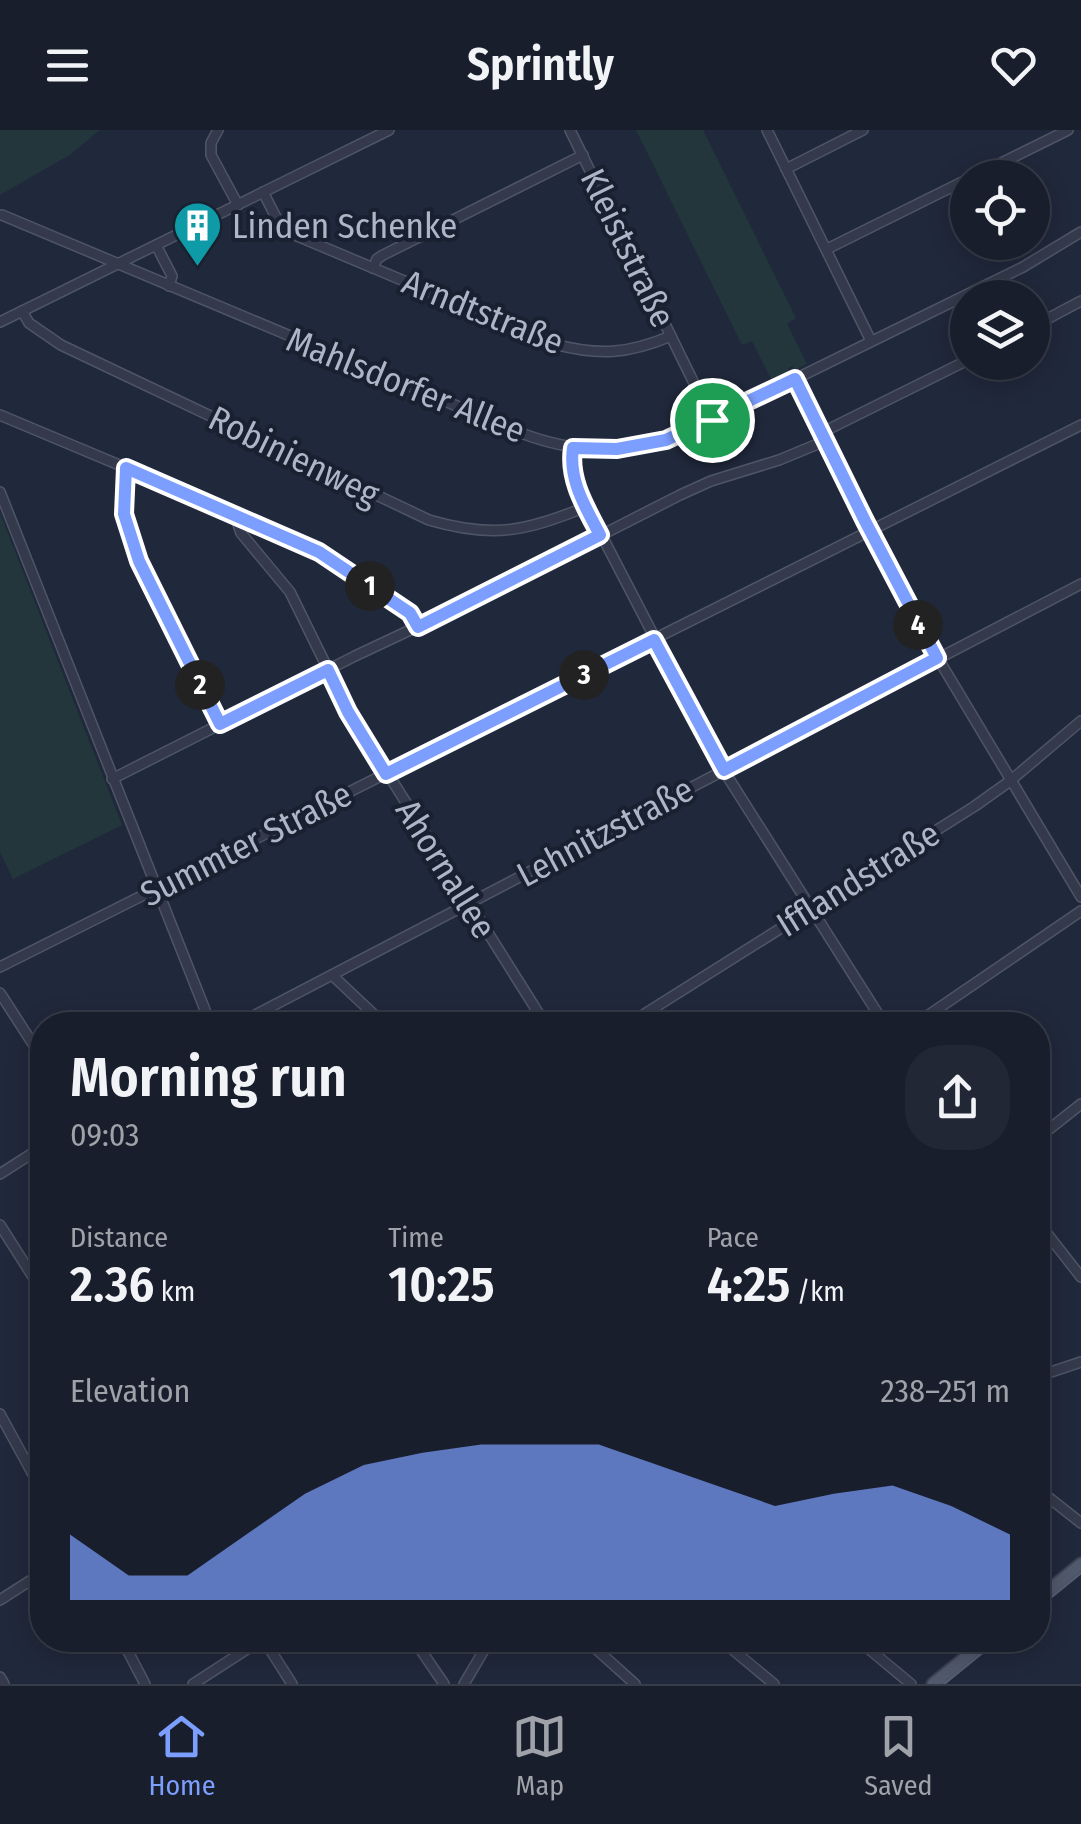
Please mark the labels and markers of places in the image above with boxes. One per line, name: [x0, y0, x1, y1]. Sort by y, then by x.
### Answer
building icon: Linden Schenke: [171, 200, 223, 268]
place label: Linden Schenke: [232, 205, 457, 247]
pin: [670, 378, 755, 463]
pin: 1: [345, 561, 395, 611]
pin: 4: [893, 600, 943, 650]
pin: 3: [559, 650, 609, 700]
pin: 2: [175, 660, 225, 710]

